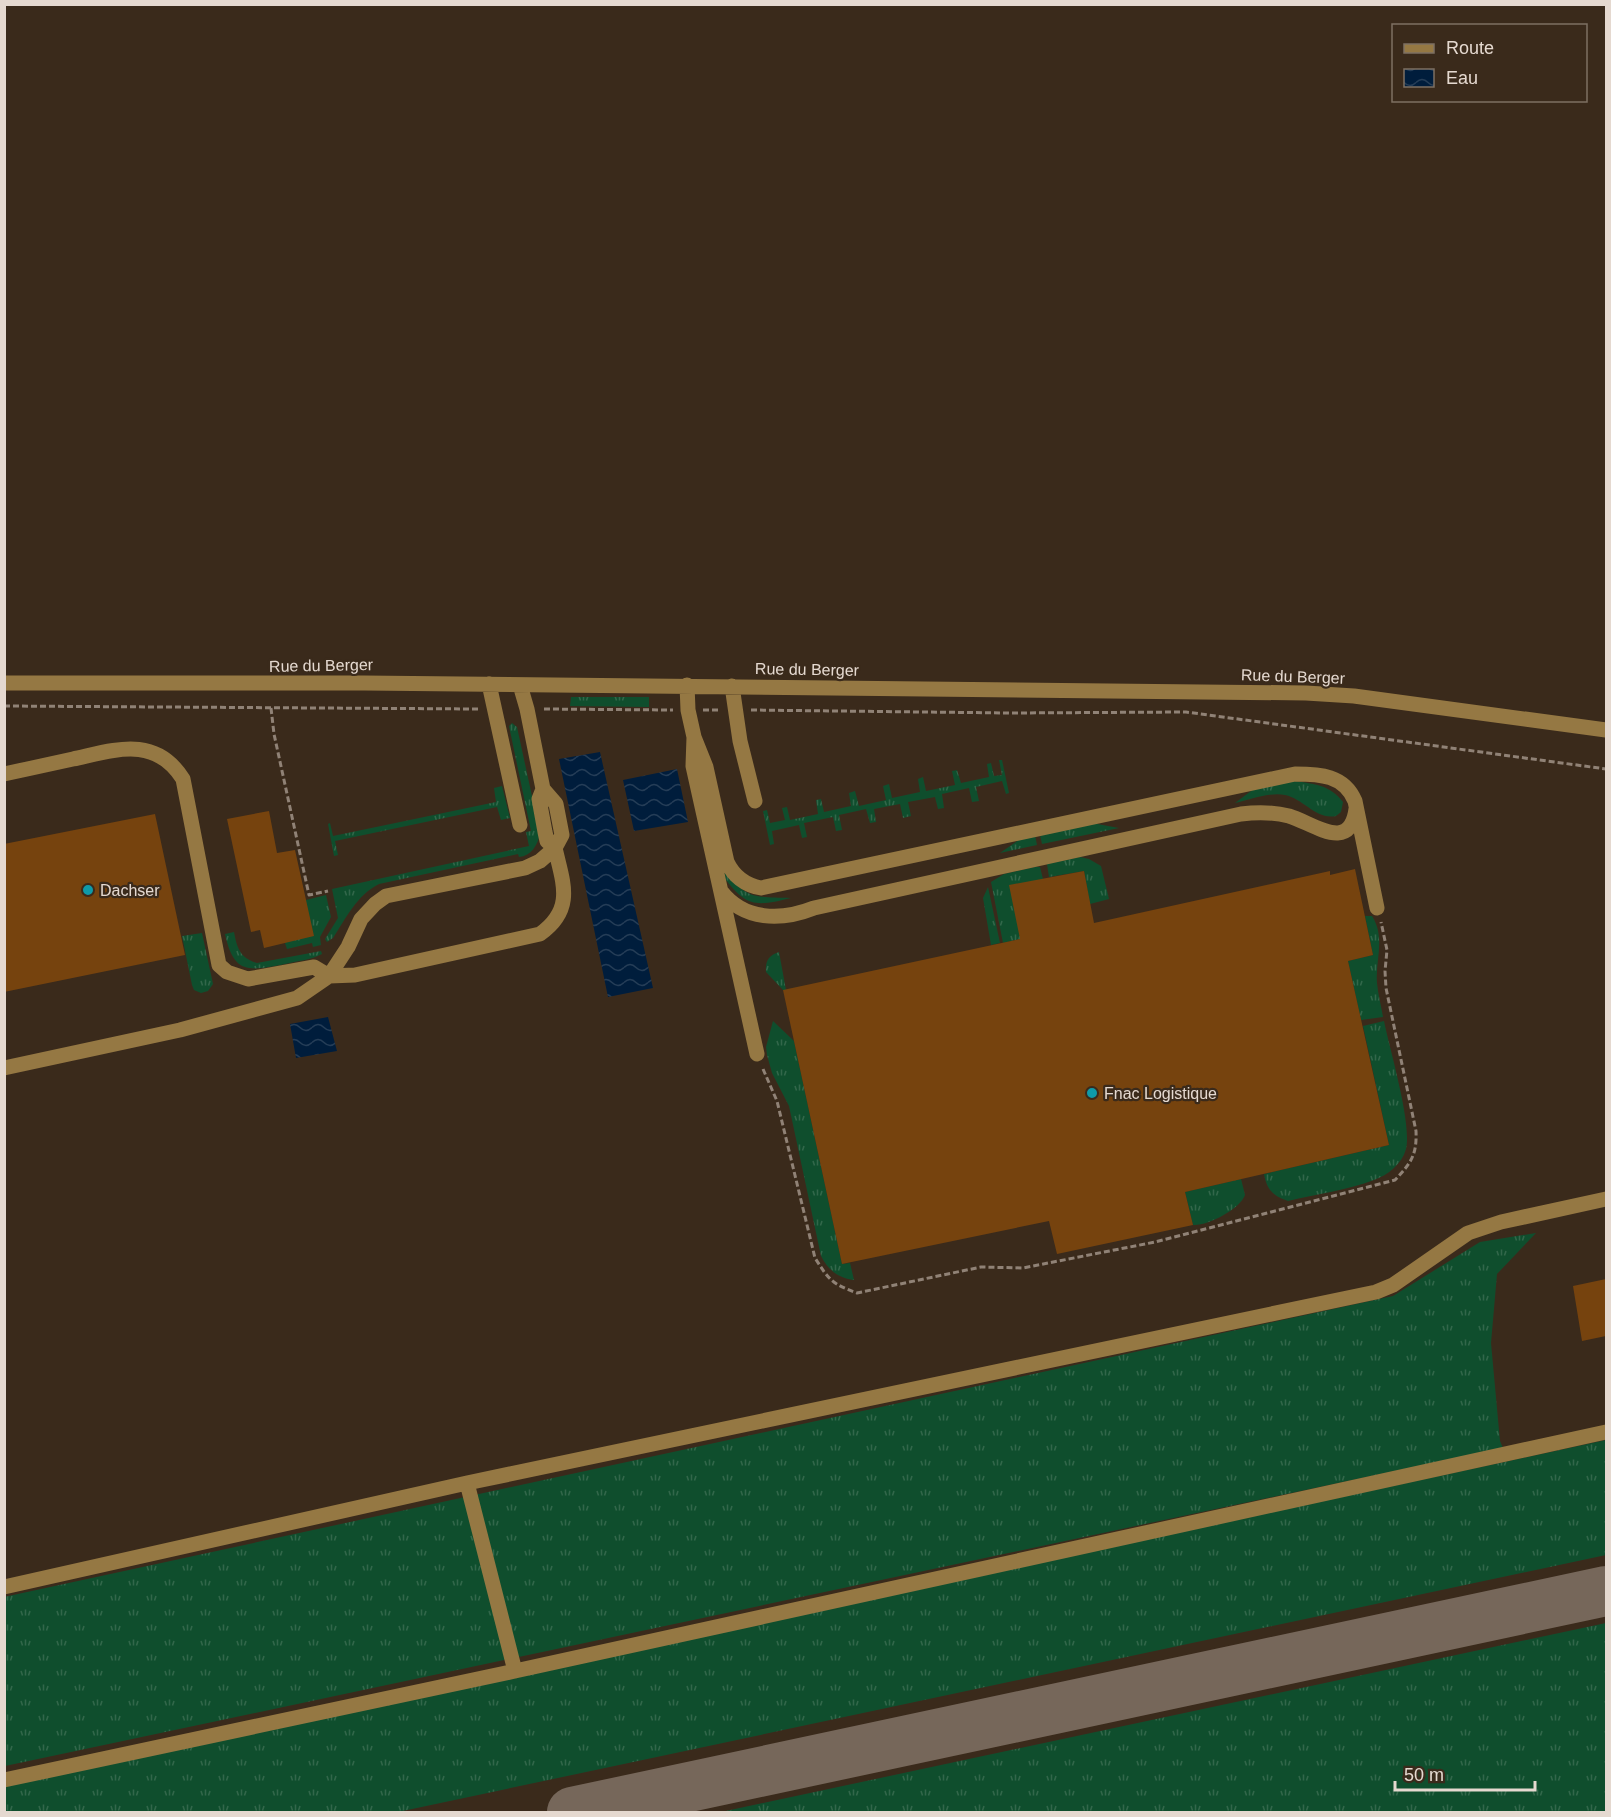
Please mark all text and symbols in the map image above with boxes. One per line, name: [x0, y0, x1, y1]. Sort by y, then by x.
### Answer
legend: [1392, 24, 1587, 102]
text: Route: [1446, 38, 1494, 58]
text: Eau: [1446, 68, 1478, 88]
street label: Rue du Berger: [269, 656, 374, 675]
street label: Rue du Berger: [755, 660, 860, 679]
street label: Rue du Berger: [1241, 666, 1346, 687]
place label: Dachser: [100, 882, 160, 899]
marker: Dachser: [81, 883, 95, 897]
place label: Fnac Logistique: [1104, 1085, 1217, 1102]
marker: Fnac Logistique: [1085, 1086, 1099, 1100]
scale bar: [1395, 1754, 1534, 1792]
text: 50 m: [1404, 1765, 1444, 1785]

